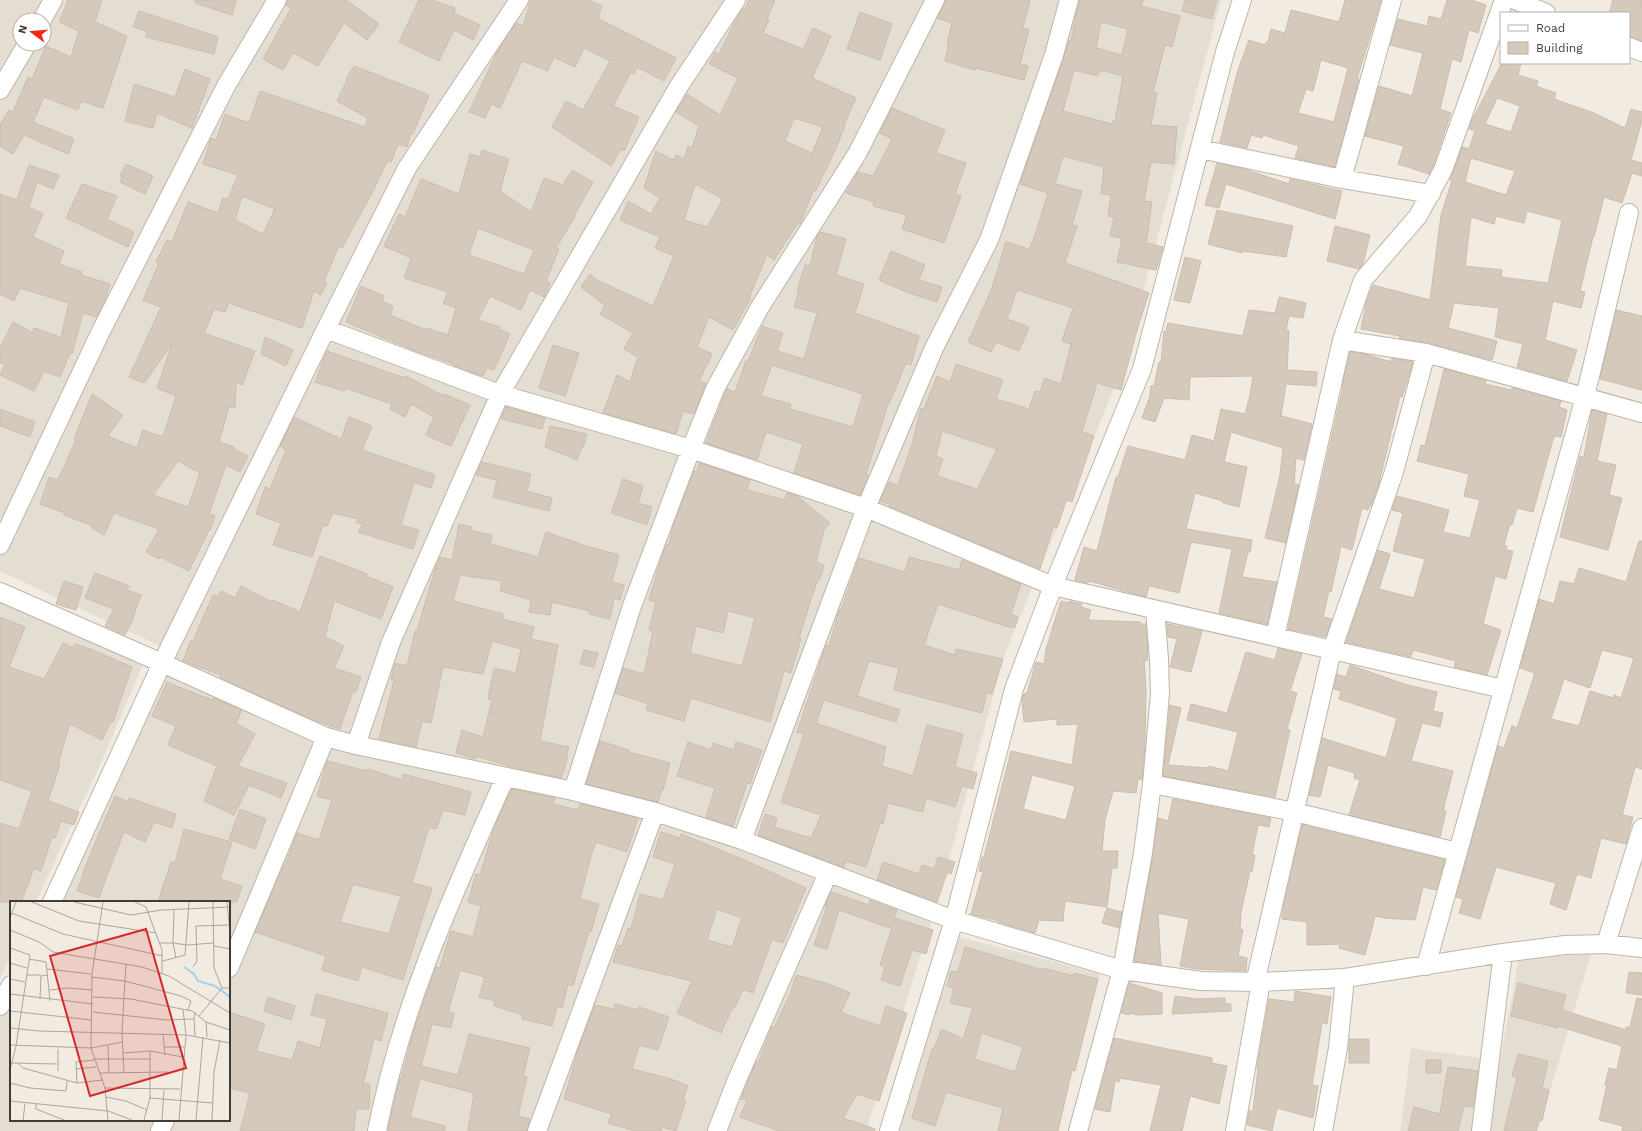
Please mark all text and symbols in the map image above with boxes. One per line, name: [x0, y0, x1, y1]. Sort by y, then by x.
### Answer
north arrow: [12, 12, 52, 52]
legend: [1500, 12, 1630, 64]
text: Road: [1536, 21, 1565, 35]
text: N: [15, 24, 30, 35]
text: Building: [1536, 41, 1583, 55]
inset map: [10, 901, 230, 1121]

